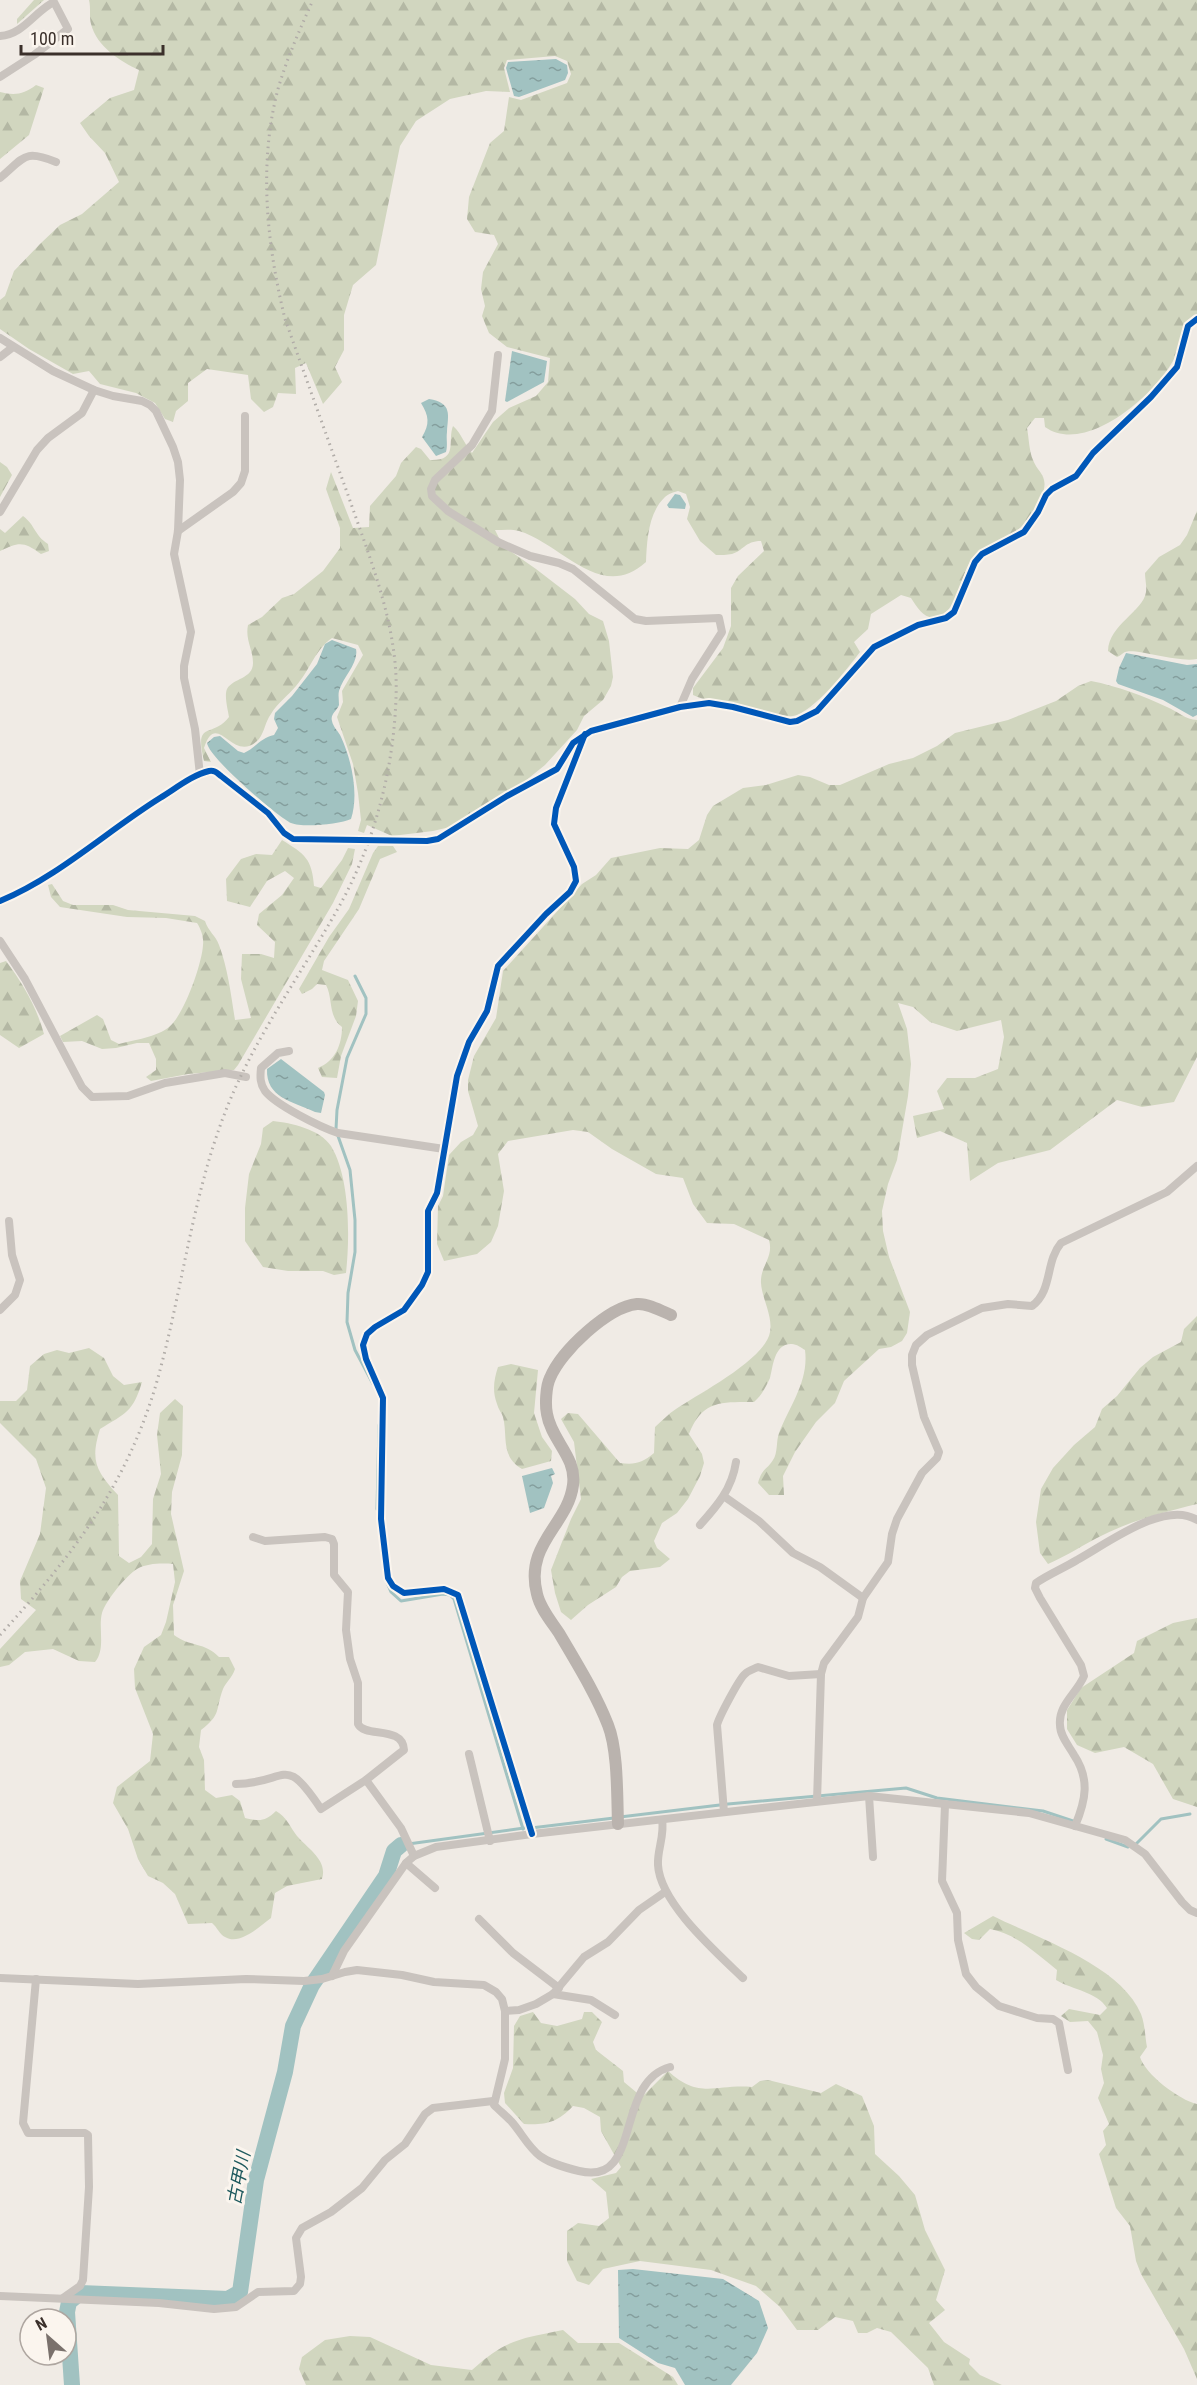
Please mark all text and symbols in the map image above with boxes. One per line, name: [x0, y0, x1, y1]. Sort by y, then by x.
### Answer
scale bar: [21, 18, 164, 56]
text: 100 m: [30, 28, 74, 49]
water label: 古甲川: [223, 2147, 254, 2206]
north arrow: [18, 2307, 78, 2367]
text: N: [32, 2314, 50, 2335]

